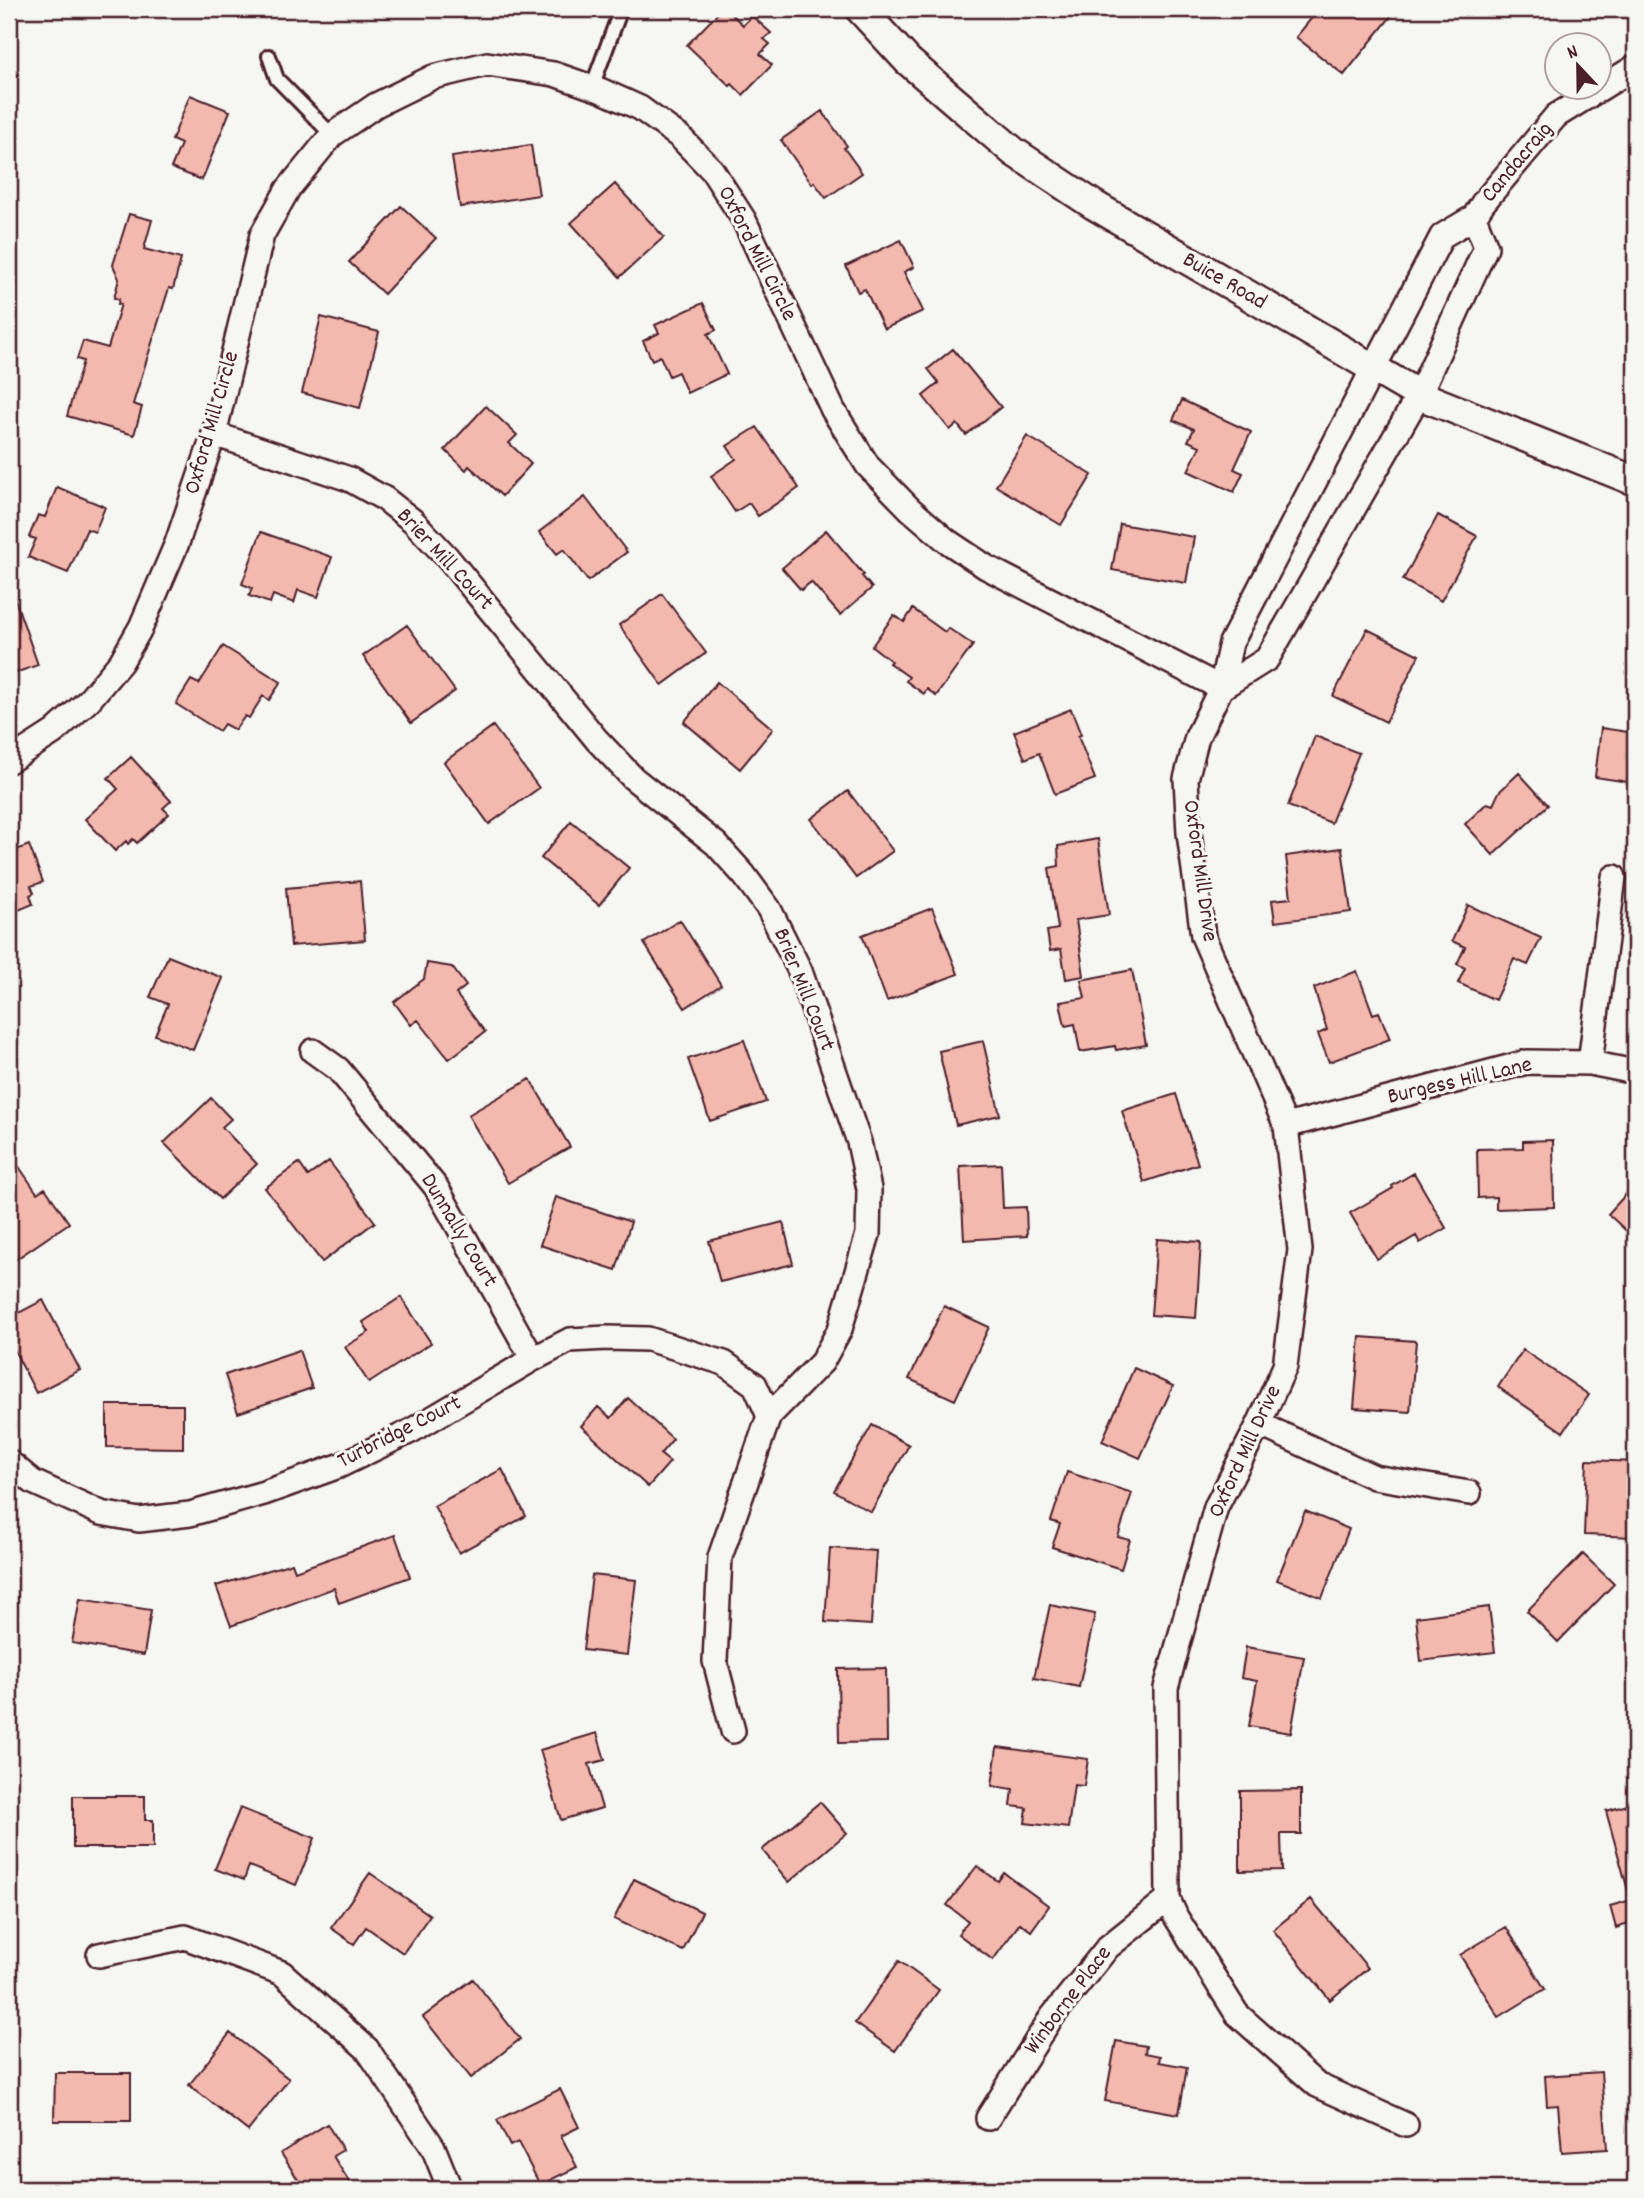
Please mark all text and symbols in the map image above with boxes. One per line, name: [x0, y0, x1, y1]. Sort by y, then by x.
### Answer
north arrow: [1542, 32, 1612, 102]
text: N: [1564, 39, 1582, 68]
street label: Candacraig: [1474, 115, 1562, 211]
street label: Oxford Mill Circle: [708, 181, 804, 327]
street label: Buice Road: [1176, 245, 1272, 319]
street label: Oxford Mill Circle: [177, 348, 249, 498]
street label: Brier Mill Court: [388, 501, 500, 619]
street label: Oxford Mill Drive: [1173, 798, 1225, 944]
street label: Brier Mill Court: [763, 924, 843, 1056]
street label: Burgess Hill Lane: [1385, 1049, 1535, 1115]
street label: Dunnally Court: [411, 1168, 505, 1294]
street label: Oxford Mill Drive: [1201, 1380, 1291, 1524]
street label: Turbridge Court: [332, 1388, 468, 1478]
street label: Winborne Place: [1017, 1940, 1121, 2062]

